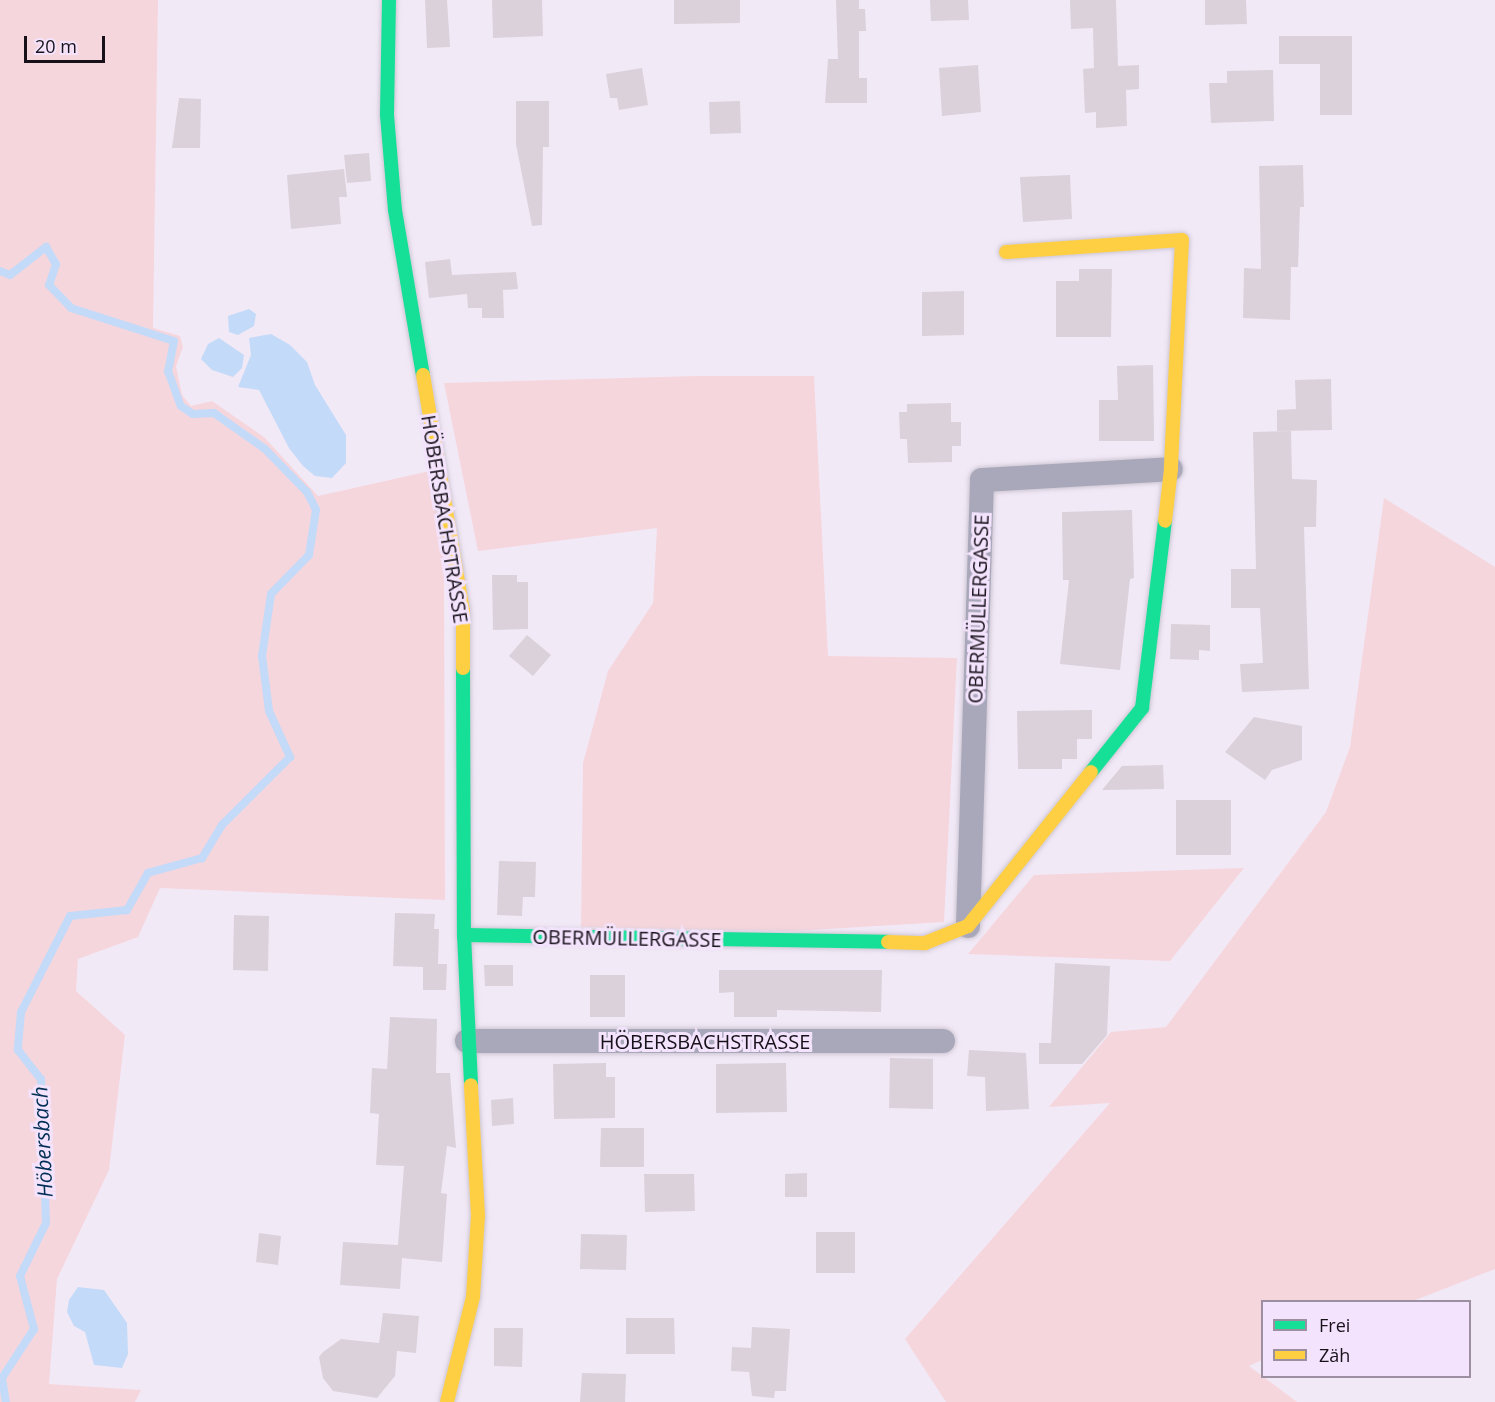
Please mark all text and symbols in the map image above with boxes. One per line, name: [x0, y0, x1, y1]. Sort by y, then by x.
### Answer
scale bar: [27, 24, 108, 62]
text: 20 m: [35, 34, 77, 58]
street label: HÖBERSBACHSTRASSE: [417, 413, 473, 625]
street label: OBERMÜLLERGASSE: [963, 514, 993, 704]
street label: OBERMÜLLERGASSE: [532, 924, 722, 952]
street label: HÖBERSBACHSTRASSE: [600, 1029, 810, 1053]
water label: Höbersbach: [26, 1086, 58, 1198]
legend: [1261, 1300, 1471, 1378]
text: Frei: [1319, 1313, 1350, 1337]
text: Zäh: [1319, 1343, 1350, 1367]

